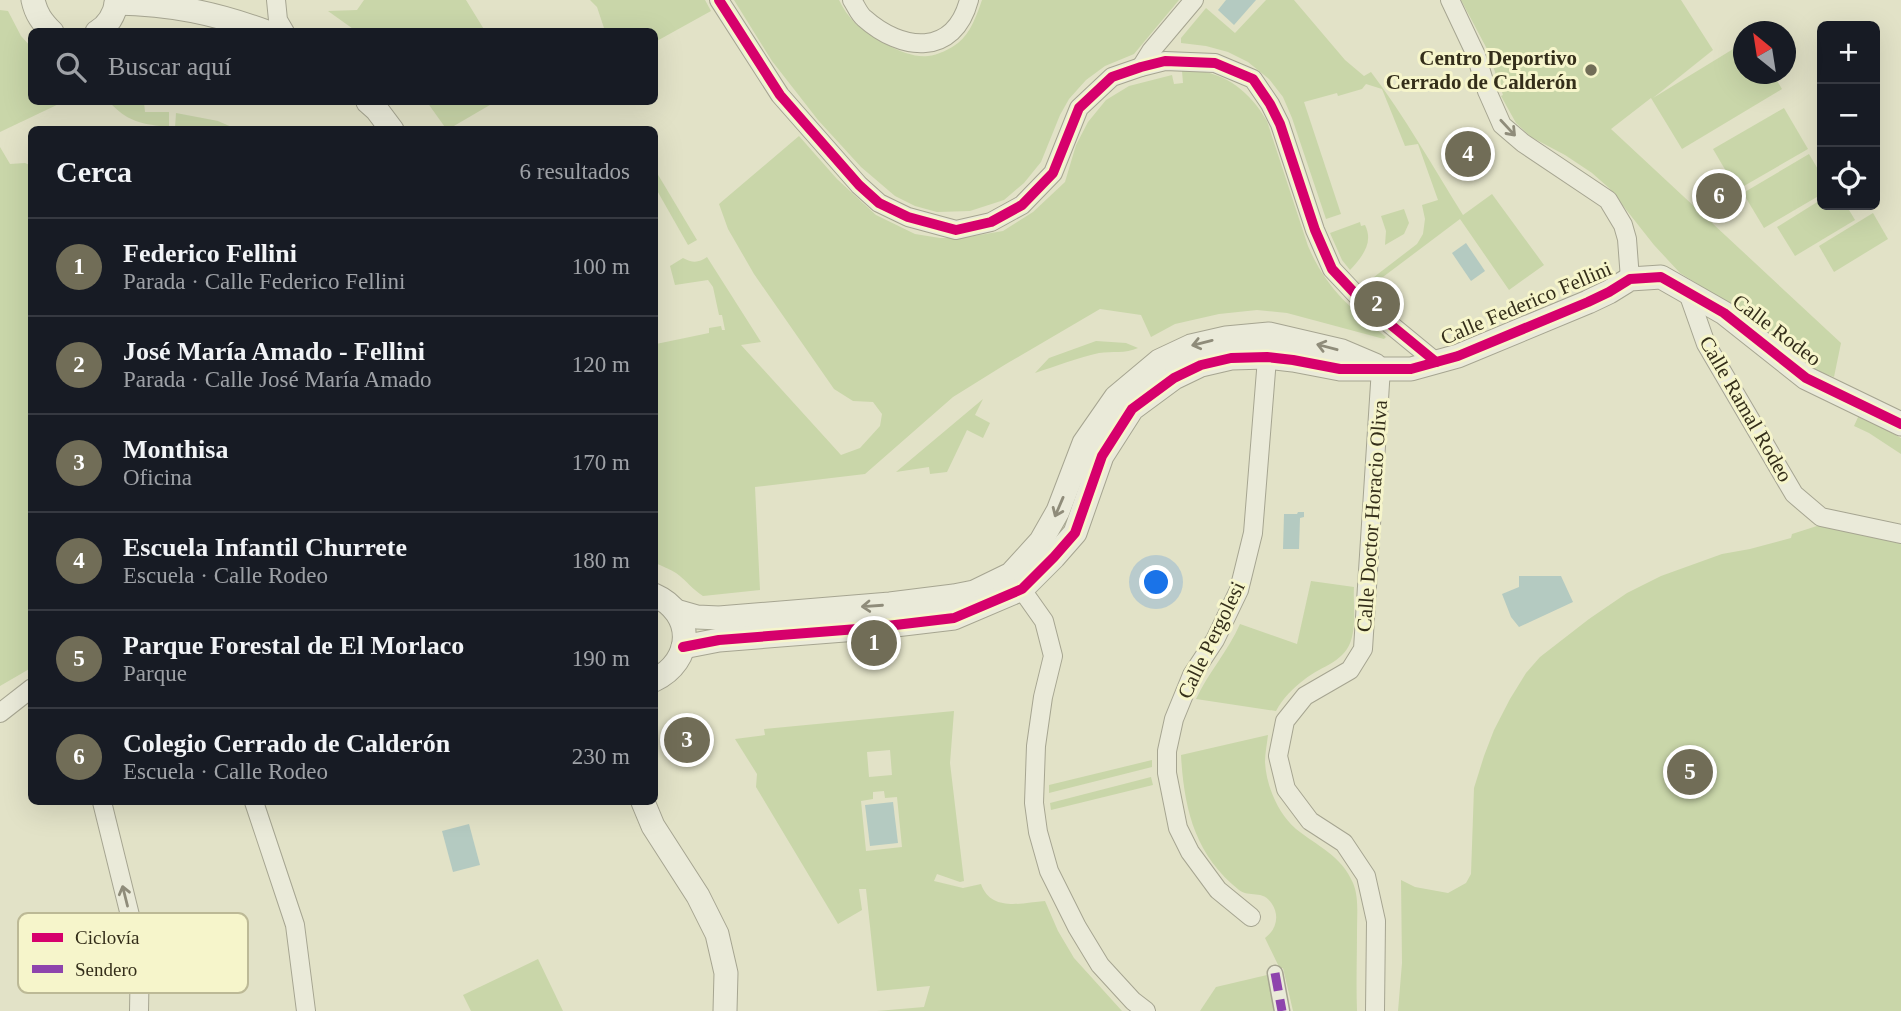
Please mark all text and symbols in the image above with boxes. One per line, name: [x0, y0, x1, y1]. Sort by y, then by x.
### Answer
north arrow: [1733, 21, 1796, 84]
map controls: [1817, 21, 1880, 210]
button: +: [1817, 21, 1880, 84]
search box: [28, 28, 658, 105]
place label: Centro Deportivo Cerrado de Calderón: [1386, 46, 1577, 94]
icon: search: [52, 48, 90, 86]
text: Buscar aquí: [108, 52, 231, 81]
marker: Centro Deportivo Cerrado de Calderón: [1583, 62, 1599, 78]
button: −: [1817, 84, 1880, 147]
one-way arrow: [1499, 119, 1516, 136]
pin: 4: [1445, 128, 1491, 180]
button: locate: [1817, 147, 1880, 210]
text: Cerca: [56, 155, 132, 188]
text: 6 resultados: [519, 159, 630, 184]
pin: 6: [1696, 170, 1742, 222]
text: Federico Fellini: [123, 239, 297, 268]
text: 1: [73, 254, 85, 279]
text: 100 m: [572, 254, 630, 279]
street label: Calle Federico Fellini: [1437, 256, 1615, 350]
text: Parada · Calle Federico Fellini: [123, 269, 405, 294]
pin: 2: [1354, 278, 1400, 330]
street label: Calle Rodeo: [1728, 289, 1826, 371]
street label: Calle Ramal Rodeo: [1694, 332, 1798, 486]
text: José María Amado - Fellini: [123, 337, 425, 366]
one-way arrow: [1191, 337, 1214, 350]
one-way arrow: [1316, 339, 1338, 352]
text: 2: [73, 352, 85, 377]
text: 120 m: [572, 352, 630, 377]
text: Parada · Calle José María Amado: [123, 367, 432, 392]
street label: Calle Doctor Horacio Oliva: [1352, 398, 1392, 633]
text: Monthisa: [123, 435, 228, 464]
text: 3: [73, 450, 85, 475]
text: 170 m: [572, 450, 630, 475]
text: Oficina: [123, 465, 192, 490]
one-way arrow: [1052, 496, 1065, 517]
text: Escuela Infantil Churrete: [123, 533, 407, 562]
text: 4: [73, 548, 85, 573]
text: 180 m: [572, 548, 630, 573]
text: Escuela · Calle Rodeo: [123, 563, 328, 588]
your location: [1139, 565, 1173, 599]
street label: Calle Pergolesi: [1172, 577, 1250, 702]
one-way arrow: [861, 600, 884, 613]
pin: 1: [851, 617, 897, 669]
text: Parque Forestal de El Morlaco: [123, 631, 464, 660]
text: 5: [73, 646, 85, 671]
text: 190 m: [572, 646, 630, 671]
text: Parque: [123, 661, 187, 686]
pin: 3: [664, 714, 710, 766]
text: Colegio Cerrado de Calderón: [123, 729, 450, 758]
text: 6: [73, 744, 85, 769]
text: 230 m: [572, 744, 630, 769]
pin: 5: [1667, 746, 1713, 798]
text: Escuela · Calle Rodeo: [123, 759, 328, 784]
one-way arrow: [118, 885, 131, 908]
legend: [18, 913, 248, 993]
text: Ciclovía: [75, 927, 140, 948]
text: Sendero: [75, 959, 137, 980]

